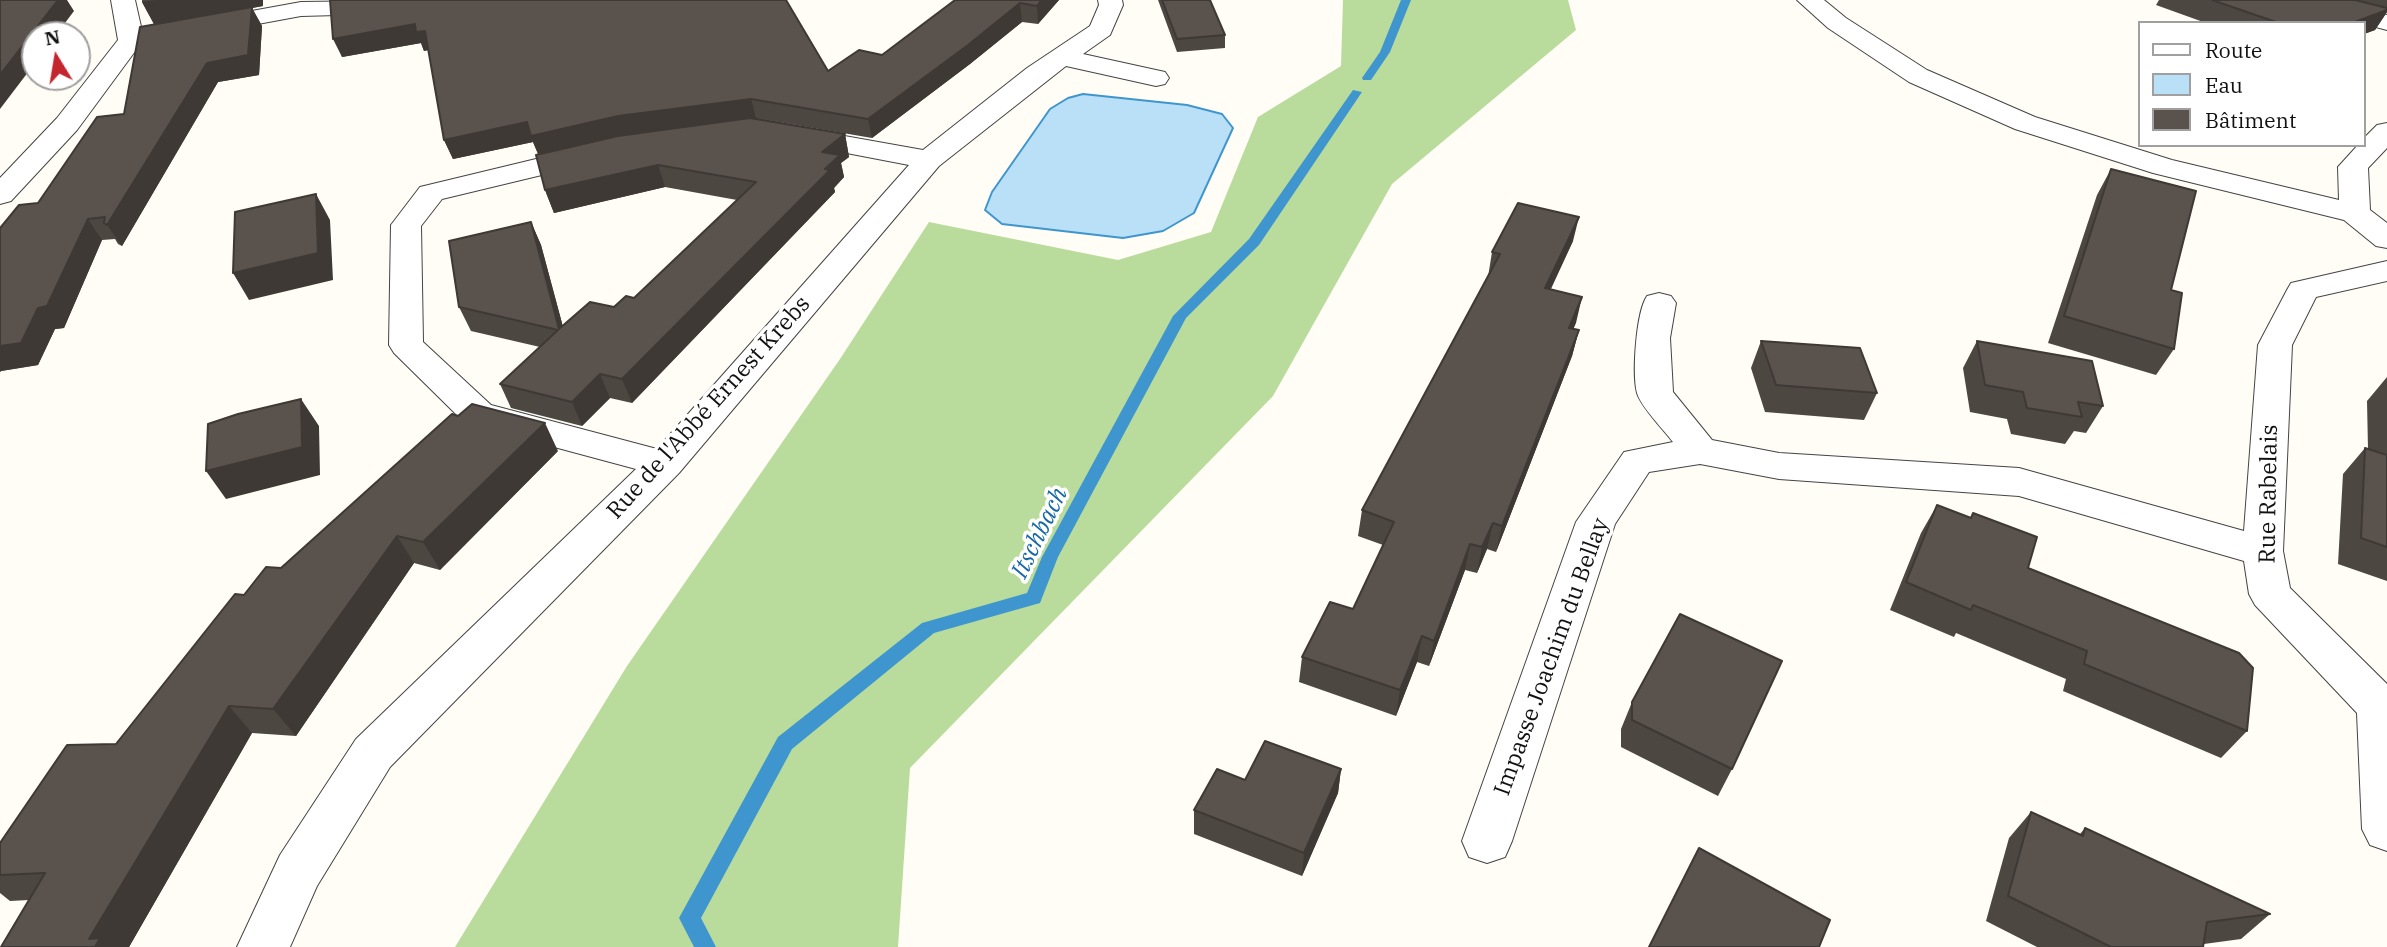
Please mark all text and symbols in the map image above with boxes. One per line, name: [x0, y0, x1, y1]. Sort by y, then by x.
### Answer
north arrow: [21, 21, 91, 91]
legend: [2138, 21, 2366, 147]
text: N: [43, 24, 62, 51]
text: Route: [2205, 36, 2262, 64]
text: Eau: [2205, 71, 2243, 99]
text: Bâtiment: [2205, 106, 2296, 134]
street label: Rue de l'Abbé Ernest Krebs: [602, 291, 816, 525]
street label: Rue Rabelais: [2254, 424, 2284, 564]
water label: Itschbach: [1006, 483, 1074, 583]
street label: Impasse Joachim du Bellay: [1489, 515, 1615, 799]

